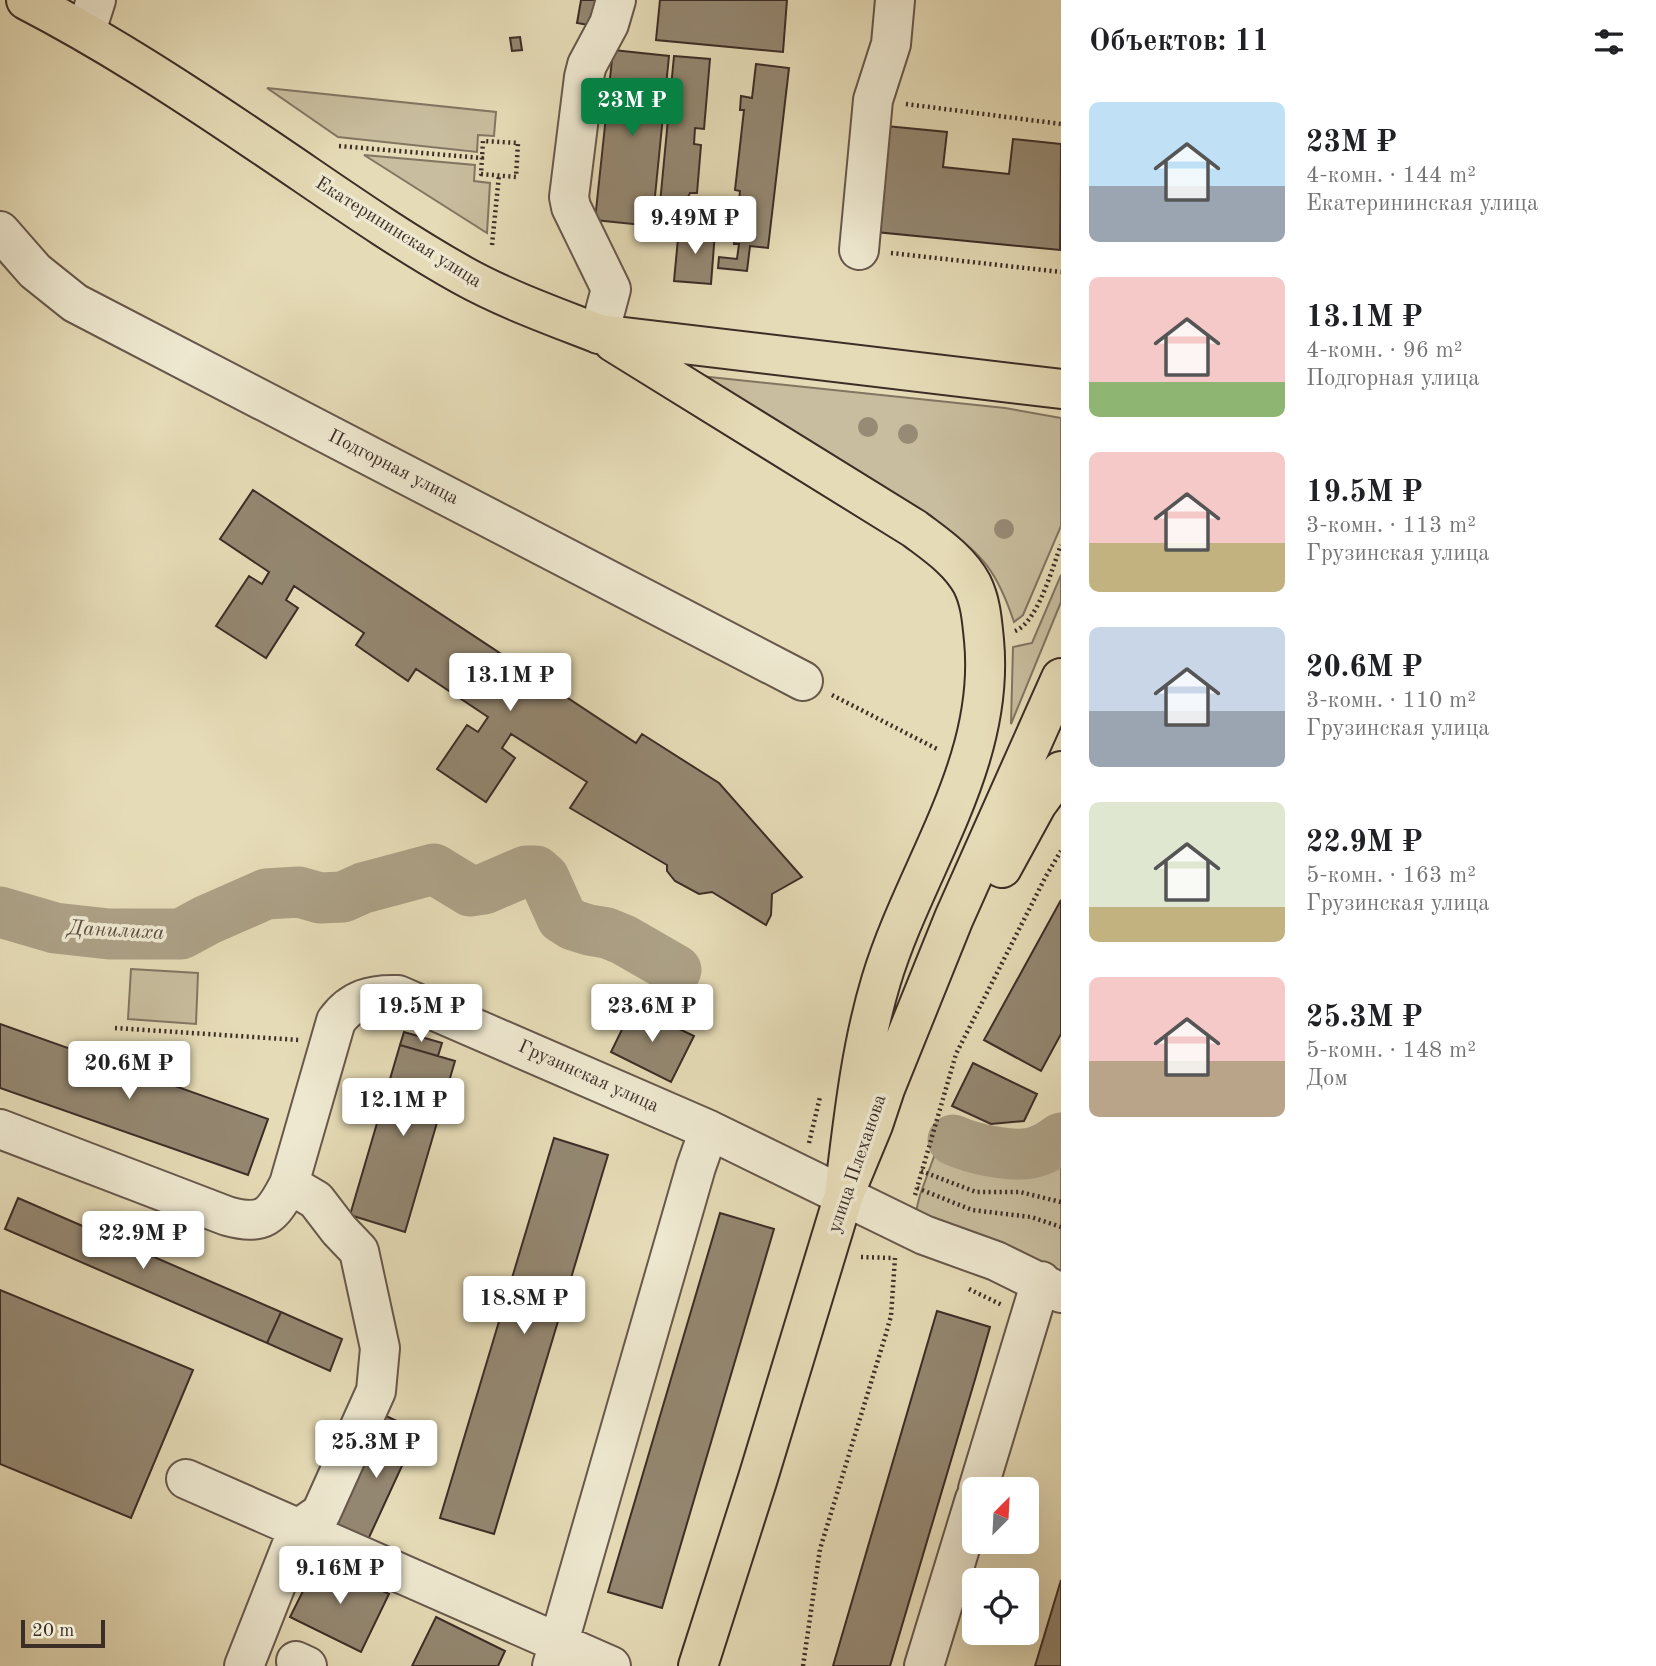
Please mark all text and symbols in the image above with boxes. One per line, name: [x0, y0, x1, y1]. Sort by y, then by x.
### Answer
icon: filters: [1590, 23, 1628, 61]
text: Объектов: 11: [1089, 27, 1269, 57]
pin: 23M ₽: [583, 78, 681, 138]
text: 23M ₽: [597, 89, 667, 112]
text: 23M ₽: [1306, 128, 1397, 158]
icon: home: [1145, 130, 1229, 214]
text: 4-комн. · 144 m²: [1306, 164, 1476, 187]
street label: Екатерининская улица: [312, 174, 485, 292]
text: Екатерининская улица: [1306, 192, 1538, 215]
pin: 9.49M ₽: [630, 196, 760, 256]
text: 9.49M ₽: [650, 207, 740, 230]
text: 13.1M ₽: [1306, 303, 1423, 333]
icon: home: [1145, 305, 1229, 389]
text: 4-комн. · 96 m²: [1306, 339, 1463, 362]
text: Подгорная улица: [1306, 367, 1480, 390]
street label: Подгорная улица: [325, 427, 462, 509]
text: 19.5M ₽: [1306, 478, 1423, 508]
icon: home: [1145, 480, 1229, 564]
text: 3-комн. · 113 m²: [1306, 514, 1476, 537]
text: Грузинская улица: [1306, 542, 1490, 565]
text: 20.6M ₽: [1306, 653, 1423, 683]
pin: 13.1M ₽: [445, 654, 575, 713]
icon: home: [1145, 655, 1229, 739]
text: 13.1M ₽: [465, 664, 555, 687]
text: 3-комн. · 110 m²: [1306, 689, 1476, 712]
text: Грузинская улица: [1306, 717, 1490, 740]
text: 22.9M ₽: [1306, 828, 1423, 858]
icon: home: [1145, 830, 1229, 914]
text: 5-комн. · 163 m²: [1306, 864, 1476, 887]
text: Грузинская улица: [1306, 892, 1490, 915]
water label: Данилиха: [64, 918, 165, 944]
pin: 19.5M ₽: [356, 984, 486, 1044]
pin: 23.6M ₽: [587, 984, 717, 1044]
text: 19.5M ₽: [376, 995, 466, 1018]
text: 23.6M ₽: [607, 995, 697, 1018]
text: 25.3M ₽: [1306, 1003, 1423, 1033]
icon: home: [1145, 1005, 1229, 1089]
street label: Грузинская улица: [515, 1037, 662, 1117]
text: 5-комн. · 148 m²: [1306, 1039, 1476, 1062]
pin: 20.6M ₽: [64, 1042, 194, 1101]
text: 20.6M ₽: [84, 1052, 174, 1075]
text: Дом: [1306, 1067, 1348, 1090]
pin: 12.1M ₽: [338, 1078, 468, 1138]
text: 12.1M ₽: [358, 1089, 448, 1112]
street label: улица Плеханова: [825, 1092, 891, 1236]
pin: 22.9M ₽: [78, 1212, 208, 1271]
text: 22.9M ₽: [98, 1222, 188, 1245]
pin: 18.8M ₽: [459, 1276, 589, 1336]
text: 18.8M ₽: [479, 1287, 569, 1310]
pin: 25.3M ₽: [311, 1420, 441, 1480]
text: 25.3M ₽: [331, 1431, 421, 1454]
north arrow: [962, 1477, 1040, 1554]
map controls: [962, 1477, 1039, 1645]
pin: 9.16M ₽: [275, 1546, 405, 1606]
text: 9.16M ₽: [295, 1557, 385, 1580]
button: locate: [962, 1568, 1039, 1645]
scale bar: [21, 1617, 105, 1649]
text: 20 m: [32, 1622, 74, 1641]

